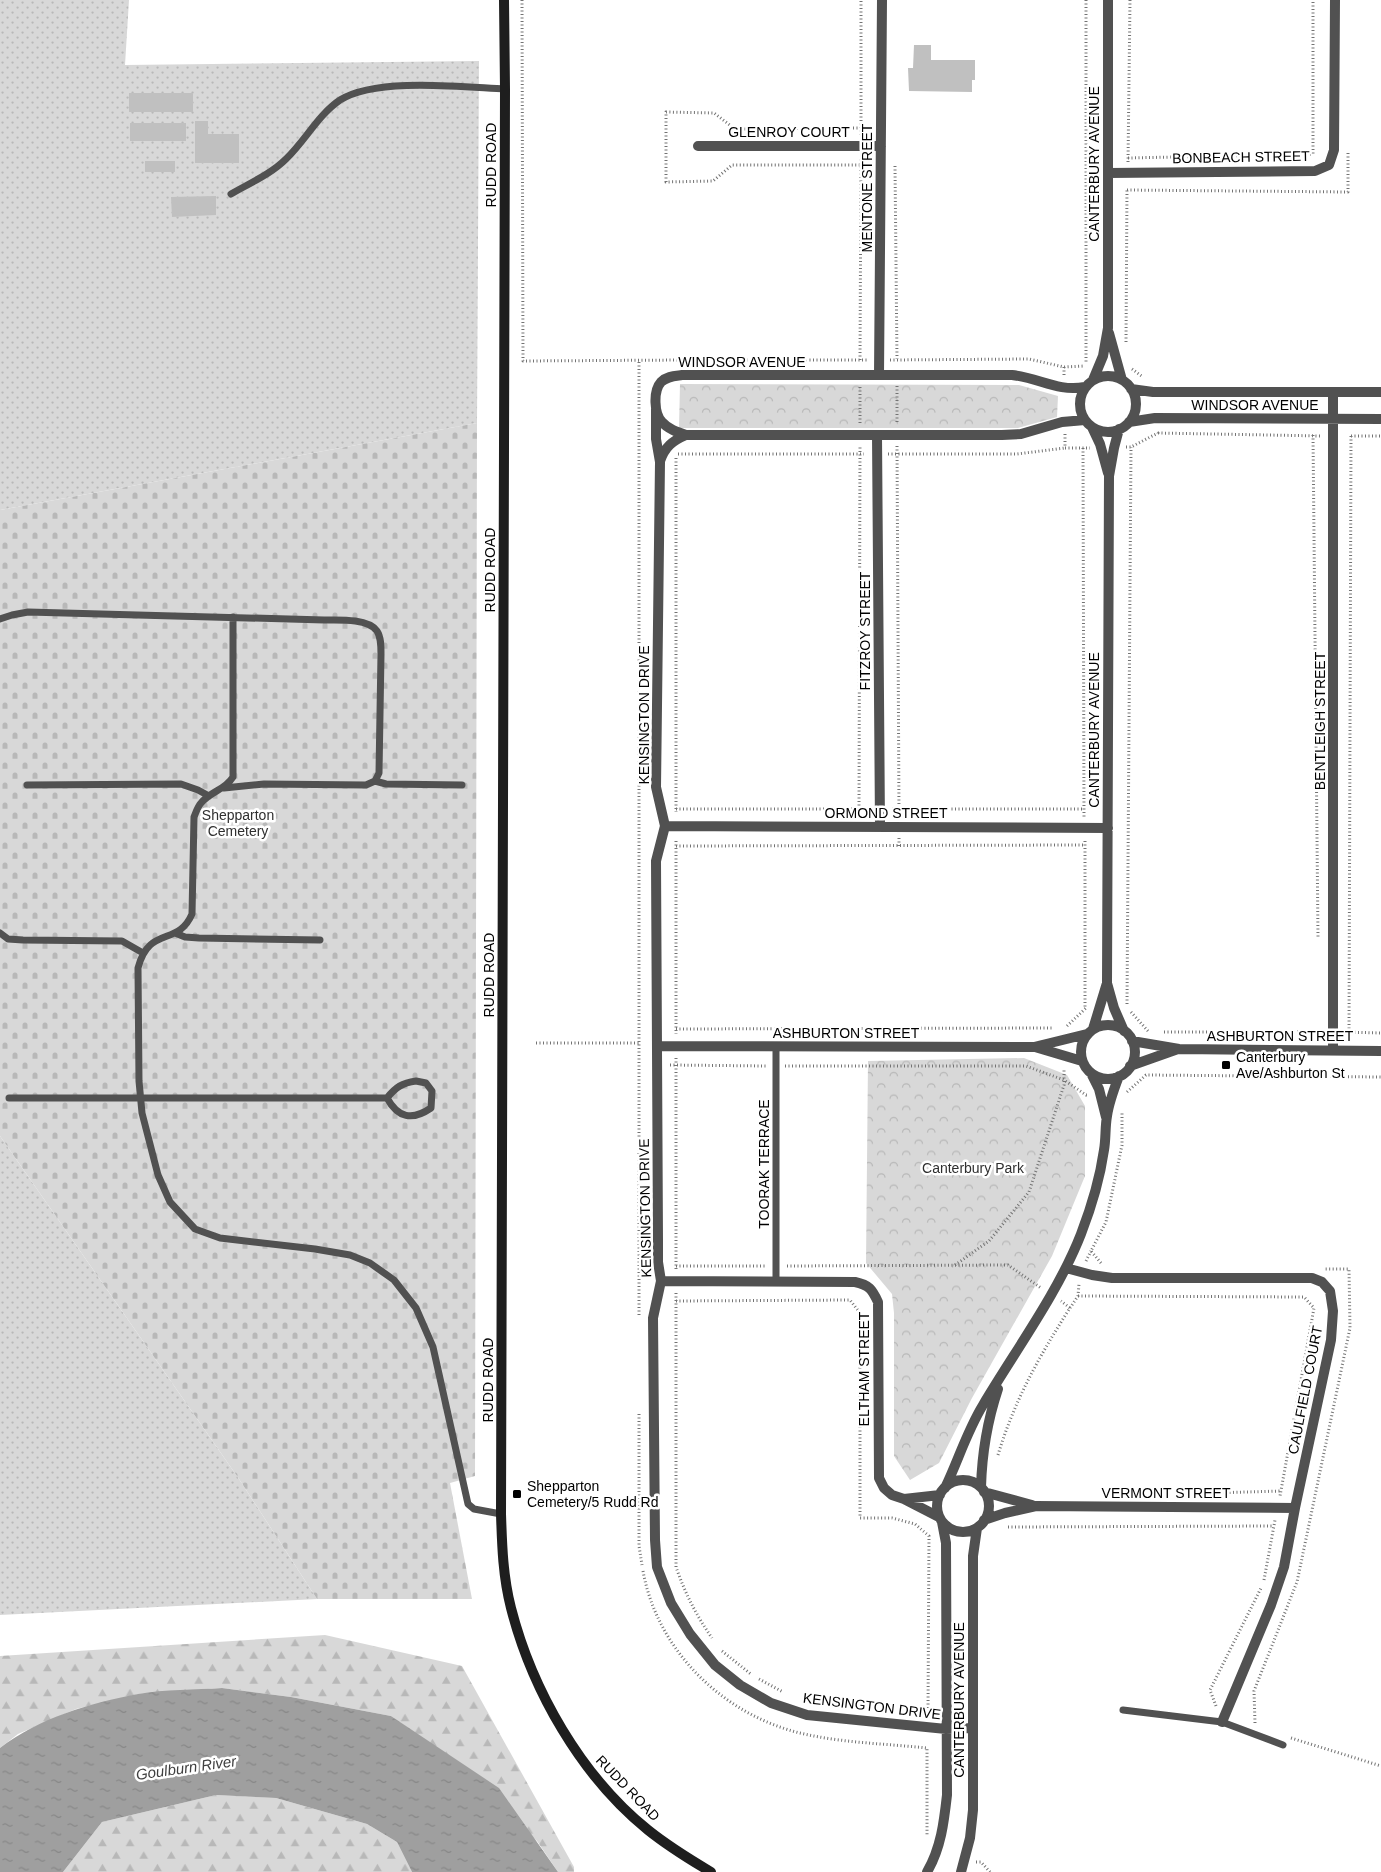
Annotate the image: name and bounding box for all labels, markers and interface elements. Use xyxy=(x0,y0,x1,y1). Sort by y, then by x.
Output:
street label: CANTERBURY AVENUE xyxy=(1086,86,1102,242)
street label: RUDD ROAD xyxy=(483,123,499,207)
street label: MENTONE STREET xyxy=(859,123,875,252)
street label: GLENROY COURT xyxy=(728,124,850,140)
street label: BONBEACH STREET xyxy=(1172,148,1310,166)
street label: WINDSOR AVENUE xyxy=(678,354,806,370)
street label: WINDSOR AVENUE xyxy=(1191,397,1319,413)
street label: RUDD ROAD xyxy=(482,528,498,612)
street label: FITZROY STREET xyxy=(857,571,873,690)
street label: KENSINGTON DRIVE xyxy=(636,646,652,785)
street label: BENTLEIGH STREET xyxy=(1312,651,1328,790)
street label: CANTERBURY AVENUE xyxy=(1086,652,1102,808)
street label: ORMOND STREET xyxy=(825,805,948,821)
park label: Shepparton Cemetery xyxy=(202,807,274,839)
street label: RUDD ROAD xyxy=(481,933,497,1017)
street label: ASHBURTON STREET xyxy=(773,1025,920,1041)
street label: ASHBURTON STREET xyxy=(1207,1028,1354,1044)
place label: Canterbury Ave/Ashburton St xyxy=(1236,1049,1345,1081)
marker: Canterbury Ave/Ashburton St xyxy=(1220,1059,1232,1071)
street label: TOORAK TERRACE xyxy=(756,1099,772,1229)
street label: KENSINGTON DRIVE xyxy=(636,1138,654,1278)
park label: Canterbury Park xyxy=(922,1160,1025,1176)
street label: ELTHAM STREET xyxy=(856,1311,872,1426)
street label: CAULFIELD COURT xyxy=(1285,1324,1325,1456)
street label: RUDD ROAD xyxy=(480,1338,496,1422)
place label: Shepparton Cemetery/5 Rudd Rd xyxy=(527,1478,659,1510)
street label: VERMONT STREET xyxy=(1102,1485,1231,1501)
marker: Shepparton Cemetery/5 Rudd Rd xyxy=(511,1488,523,1500)
street label: CANTERBURY AVENUE xyxy=(951,1622,967,1778)
street label: KENSINGTON DRIVE xyxy=(802,1690,942,1722)
water label: Goulburn River xyxy=(135,1752,238,1783)
street label: RUDD ROAD xyxy=(593,1752,663,1824)

